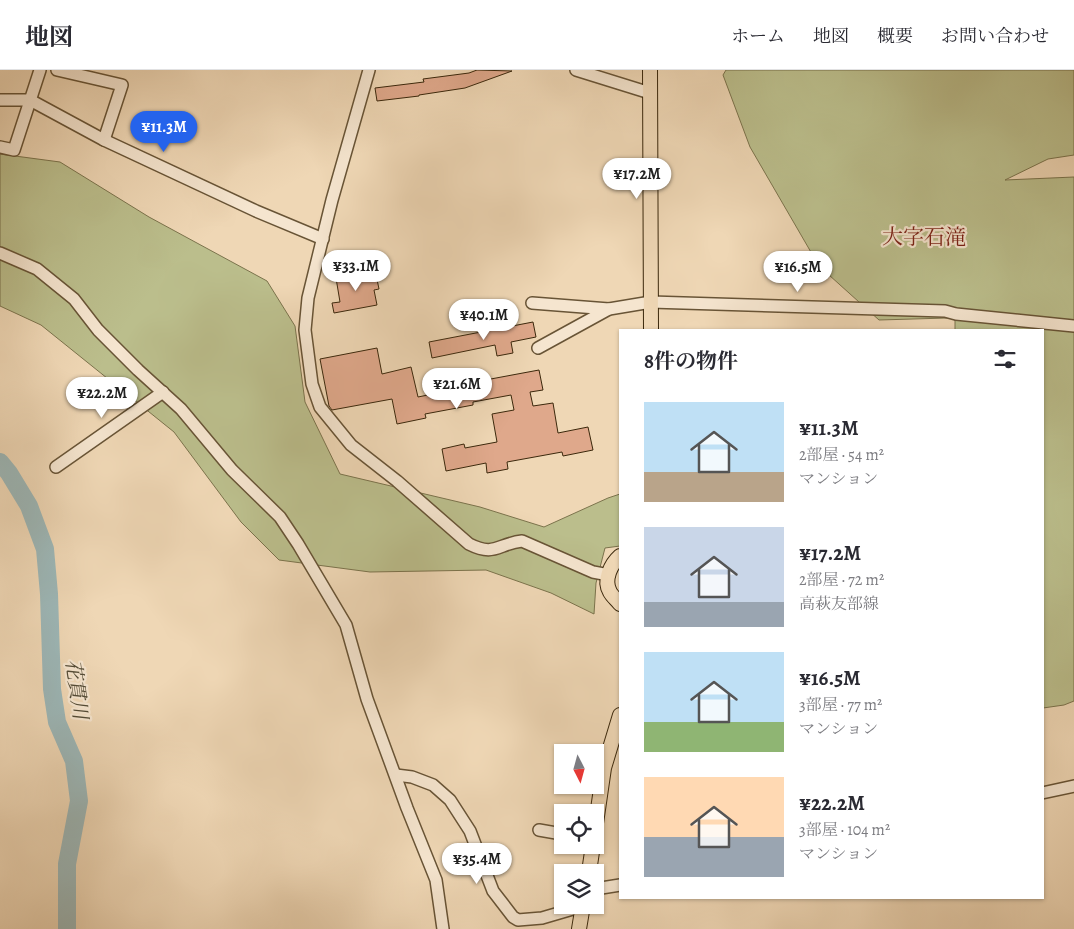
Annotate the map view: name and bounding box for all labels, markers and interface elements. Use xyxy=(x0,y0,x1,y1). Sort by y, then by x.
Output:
text: 地図 xyxy=(25,21,73,53)
text: ホーム xyxy=(731,24,785,48)
text: 地図 xyxy=(813,24,849,48)
text: 概要 xyxy=(877,24,913,48)
text: お問い合わせ xyxy=(941,24,1049,48)
pin: ¥11.3M xyxy=(123,111,205,153)
text: ¥11.3M xyxy=(141,116,187,138)
pin: ¥17.2M xyxy=(596,158,678,200)
text: ¥17.2M xyxy=(613,163,661,185)
district label: 大字石滝 xyxy=(882,223,966,251)
pin: ¥33.1M xyxy=(315,250,397,292)
pin: ¥16.5M xyxy=(757,250,839,293)
text: ¥33.1M xyxy=(333,255,379,277)
text: ¥16.5M xyxy=(774,256,822,278)
pin: ¥40.1M xyxy=(443,298,525,341)
text: ¥40.1M xyxy=(460,304,508,326)
icon: filters xyxy=(991,345,1019,373)
text: 8件の物件 xyxy=(644,347,738,375)
pin: ¥21.6M xyxy=(416,368,498,410)
text: ¥21.6M xyxy=(433,373,481,395)
pin: ¥22.2M xyxy=(61,376,143,419)
text: ¥22.2M xyxy=(77,382,127,404)
text: ¥11.3M xyxy=(799,414,859,442)
icon: home xyxy=(684,422,744,482)
text: 2部屋 · 54 m² xyxy=(799,444,884,466)
text: マンション xyxy=(799,468,878,490)
text: ¥17.2M xyxy=(799,539,861,567)
icon: home xyxy=(684,547,744,607)
text: 2部屋 · 72 m² xyxy=(799,569,884,591)
text: 高萩友部線 xyxy=(799,593,879,615)
water label: 花貫川 xyxy=(59,657,94,723)
text: ¥16.5M xyxy=(799,664,861,692)
icon: home xyxy=(684,672,744,732)
text: 3部屋 · 77 m² xyxy=(799,694,882,716)
text: マンション xyxy=(799,718,878,740)
north arrow xyxy=(554,744,604,794)
map controls xyxy=(554,744,604,914)
text: ¥22.2M xyxy=(799,789,865,817)
icon: home xyxy=(684,797,744,857)
button: locate xyxy=(554,804,604,854)
text: 3部屋 · 104 m² xyxy=(799,819,890,841)
pin: ¥35.4M xyxy=(436,842,518,885)
text: マンション xyxy=(799,843,878,865)
text: ¥35.4M xyxy=(453,848,501,870)
button: layers xyxy=(554,864,604,914)

